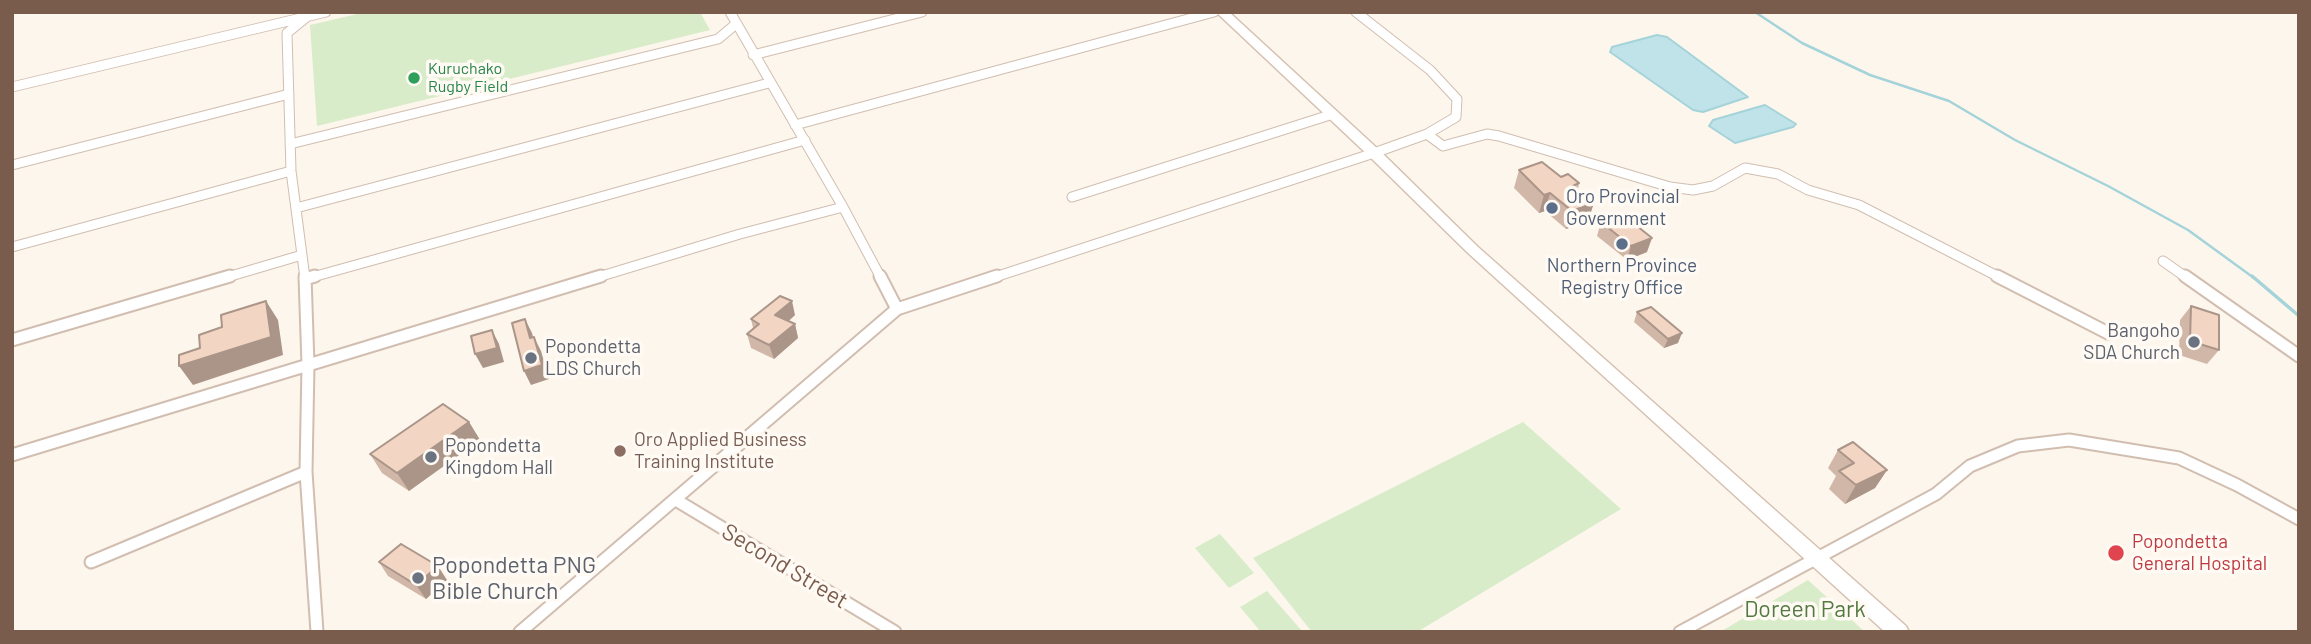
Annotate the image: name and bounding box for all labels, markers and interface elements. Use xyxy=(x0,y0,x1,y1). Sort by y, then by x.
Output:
place label: Kuruchako Rugby Field xyxy=(428,59,508,97)
marker: Kuruchako Rugby Field xyxy=(406,70,422,86)
place label: Oro Provincial Government xyxy=(1566,186,1680,230)
marker: Oro Provincial Government xyxy=(1544,200,1560,216)
marker: Northern Province Registry Office xyxy=(1614,236,1630,252)
place label: Northern Province Registry Office xyxy=(1547,255,1697,299)
place label: Bangoho SDA Church xyxy=(2083,320,2180,364)
marker: Bangoho SDA Church xyxy=(2186,334,2202,350)
place label: Popondetta LDS Church xyxy=(545,336,641,380)
marker: Popondetta LDS Church xyxy=(523,350,539,366)
place label: Oro Applied Business Training Institute xyxy=(634,429,807,473)
place label: Popondetta Kingdom Hall xyxy=(445,435,553,479)
marker: Oro Applied Business Training Institute xyxy=(612,443,628,459)
marker: Popondetta Kingdom Hall xyxy=(423,449,439,465)
street label: Second Street xyxy=(717,518,853,614)
place label: Popondetta General Hospital xyxy=(2132,531,2267,575)
marker: Popondetta General Hospital xyxy=(2106,543,2126,563)
place label: Popondetta PNG Bible Church xyxy=(432,551,596,605)
marker: Popondetta PNG Bible Church xyxy=(410,570,426,586)
park label: Doreen Park xyxy=(1744,595,1866,623)

